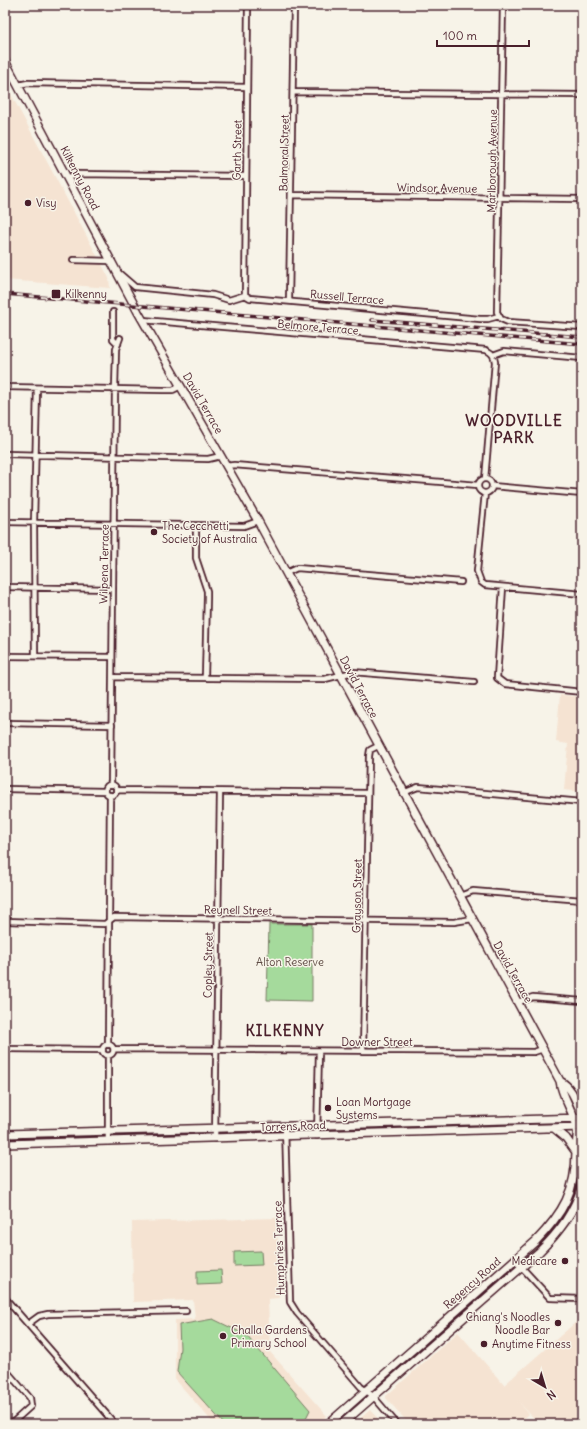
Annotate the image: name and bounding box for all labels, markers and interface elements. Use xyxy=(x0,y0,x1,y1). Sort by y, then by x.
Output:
scale bar xyxy=(437,22,529,48)
text: 100 m xyxy=(443,28,477,43)
street label: Marlborough Avenue xyxy=(484,109,500,213)
street label: Balmoral Street xyxy=(276,114,292,192)
street label: Garth Street xyxy=(229,119,245,180)
street label: Kilkenny Road xyxy=(57,144,103,213)
street label: Windsor Avenue xyxy=(397,180,477,196)
place label: Visy xyxy=(36,196,57,210)
marker: Visy xyxy=(23,198,33,208)
place label: Kilkenny xyxy=(65,287,107,301)
street label: Russell Terrace xyxy=(309,287,385,307)
marker: Kilkenny xyxy=(50,288,62,300)
street label: Belmore Terrace xyxy=(277,316,359,338)
street label: David Terrace xyxy=(180,370,226,436)
district label: WOODVILLE PARK xyxy=(465,411,563,447)
place label: The Cecchetti Society of Australia xyxy=(162,519,257,546)
street label: Wilpena Terrace xyxy=(96,524,112,604)
marker: The Cecchetti Society of Australia xyxy=(149,527,159,537)
street label: David Terrace xyxy=(337,654,381,720)
street label: Grayson Street xyxy=(349,858,365,933)
street label: Reynell Street xyxy=(204,902,272,918)
street label: Copley Street xyxy=(200,931,216,998)
street label: David Terrace xyxy=(490,939,536,1005)
park label: Alton Reserve xyxy=(256,955,324,969)
district label: KILKENNY xyxy=(245,1021,325,1040)
street label: Downer Street xyxy=(341,1035,413,1049)
place label: Loan Mortgage Systems xyxy=(336,1095,411,1122)
marker: Loan Mortgage Systems xyxy=(323,1103,333,1113)
street label: Torrens Road xyxy=(260,1118,327,1134)
street label: Humphries Terrace xyxy=(270,1201,288,1295)
street label: Regency Road xyxy=(440,1254,504,1312)
place label: Medicare xyxy=(511,1254,557,1268)
marker: Medicare xyxy=(560,1256,570,1266)
place label: Chiang's Noodles Noodle Bar xyxy=(466,1310,551,1337)
marker: Chiang's Noodles Noodle Bar xyxy=(553,1318,563,1328)
place label: Challa Gardens Primary School xyxy=(231,1323,307,1350)
marker: Challa Gardens Primary School xyxy=(218,1331,228,1341)
place label: Anytime Fitness xyxy=(492,1337,571,1351)
marker: Anytime Fitness xyxy=(479,1339,489,1349)
north arrow xyxy=(525,1367,565,1407)
text: N xyxy=(544,1387,558,1403)

